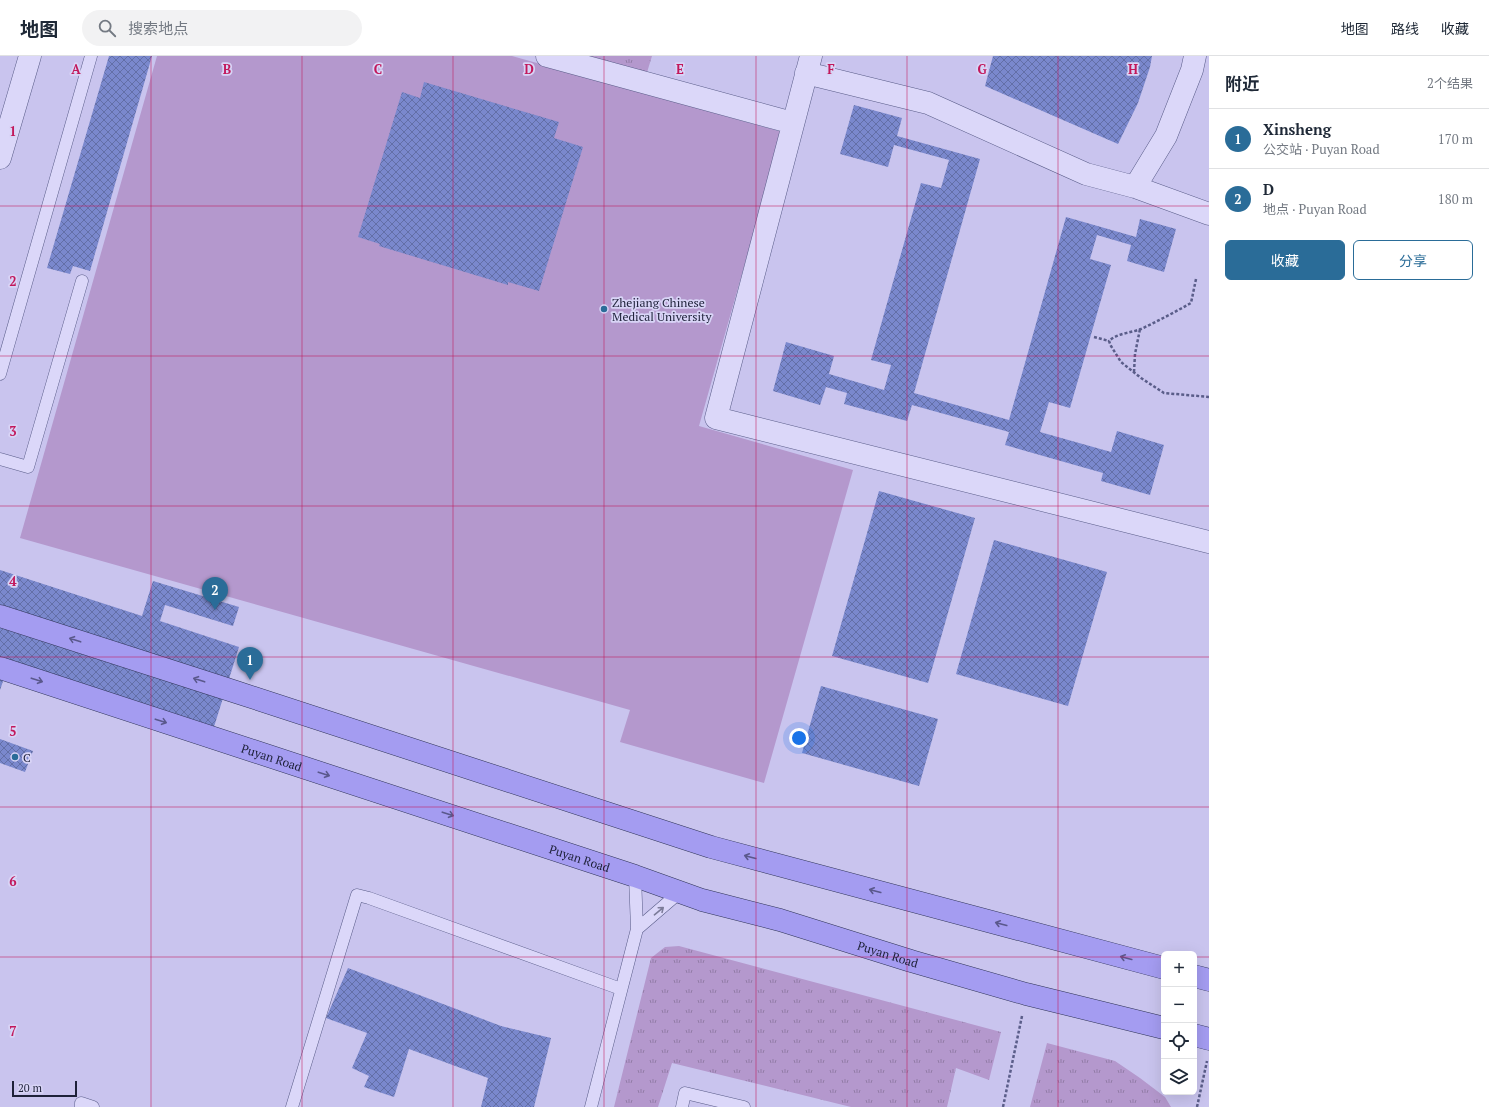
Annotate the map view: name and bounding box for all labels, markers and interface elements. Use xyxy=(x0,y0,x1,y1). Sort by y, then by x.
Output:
search box xyxy=(82,10,362,46)
text: 地图 xyxy=(20,16,58,41)
icon: search xyxy=(96,17,118,39)
text: 搜索地点 xyxy=(128,18,188,38)
text: 地图 xyxy=(1341,19,1369,38)
text: 路线 xyxy=(1391,19,1419,38)
text: 收藏 xyxy=(1441,19,1469,38)
text: A xyxy=(71,60,81,78)
text: B xyxy=(223,60,231,78)
text: C xyxy=(374,60,382,78)
text: D xyxy=(524,60,534,78)
text: E xyxy=(676,60,684,78)
text: F xyxy=(827,60,835,78)
text: G xyxy=(977,60,987,78)
text: H xyxy=(1128,60,1138,78)
text: 附近 xyxy=(1225,72,1259,95)
text: 2个结果 xyxy=(1427,74,1473,92)
text: Xinsheng xyxy=(1263,119,1331,139)
text: 1 xyxy=(9,122,17,140)
text: 1 xyxy=(1234,130,1242,148)
text: 170 m xyxy=(1438,130,1473,148)
text: 公交站 · Puyan Road xyxy=(1263,140,1380,158)
text: D xyxy=(1263,179,1274,199)
text: 2 xyxy=(1234,190,1242,208)
text: 180 m xyxy=(1438,190,1473,208)
text: 地点 · Puyan Road xyxy=(1263,200,1367,218)
button: 收藏 xyxy=(1225,240,1345,280)
button: 分享 xyxy=(1353,240,1473,280)
text: 2 xyxy=(9,272,17,290)
place label: Zhejiang Chinese Medical University xyxy=(612,295,712,324)
marker: Zhejiang Chinese Medical University xyxy=(599,304,609,314)
text: 3 xyxy=(9,422,17,440)
text: 4 xyxy=(9,572,17,590)
pin: 2 xyxy=(202,577,228,610)
one-way arrow xyxy=(70,636,82,644)
pin: 1 xyxy=(237,647,263,680)
one-way arrow xyxy=(193,676,206,683)
one-way arrow xyxy=(31,677,43,685)
one-way arrow xyxy=(154,718,167,725)
text: 5 xyxy=(9,722,17,740)
your location xyxy=(789,728,809,748)
street label: Puyan Road xyxy=(240,740,304,774)
place label: C xyxy=(23,750,31,765)
marker: C xyxy=(10,752,20,762)
one-way arrow xyxy=(317,771,330,778)
one-way arrow xyxy=(441,811,453,819)
street label: Puyan Road xyxy=(547,841,612,875)
one-way arrow xyxy=(743,853,756,860)
text: 6 xyxy=(9,872,17,890)
one-way arrow xyxy=(869,886,882,894)
one-way arrow xyxy=(653,906,664,915)
one-way arrow xyxy=(995,920,1008,927)
street label: Puyan Road xyxy=(856,937,920,970)
map controls xyxy=(1161,951,1197,1095)
button: + xyxy=(1161,951,1197,987)
one-way arrow xyxy=(1120,954,1133,961)
button: − xyxy=(1161,987,1197,1023)
text: 7 xyxy=(9,1022,17,1040)
button: locate xyxy=(1161,1023,1197,1059)
button: layers xyxy=(1161,1059,1197,1095)
scale bar xyxy=(12,1079,77,1098)
text: 20 m xyxy=(18,1081,42,1095)

